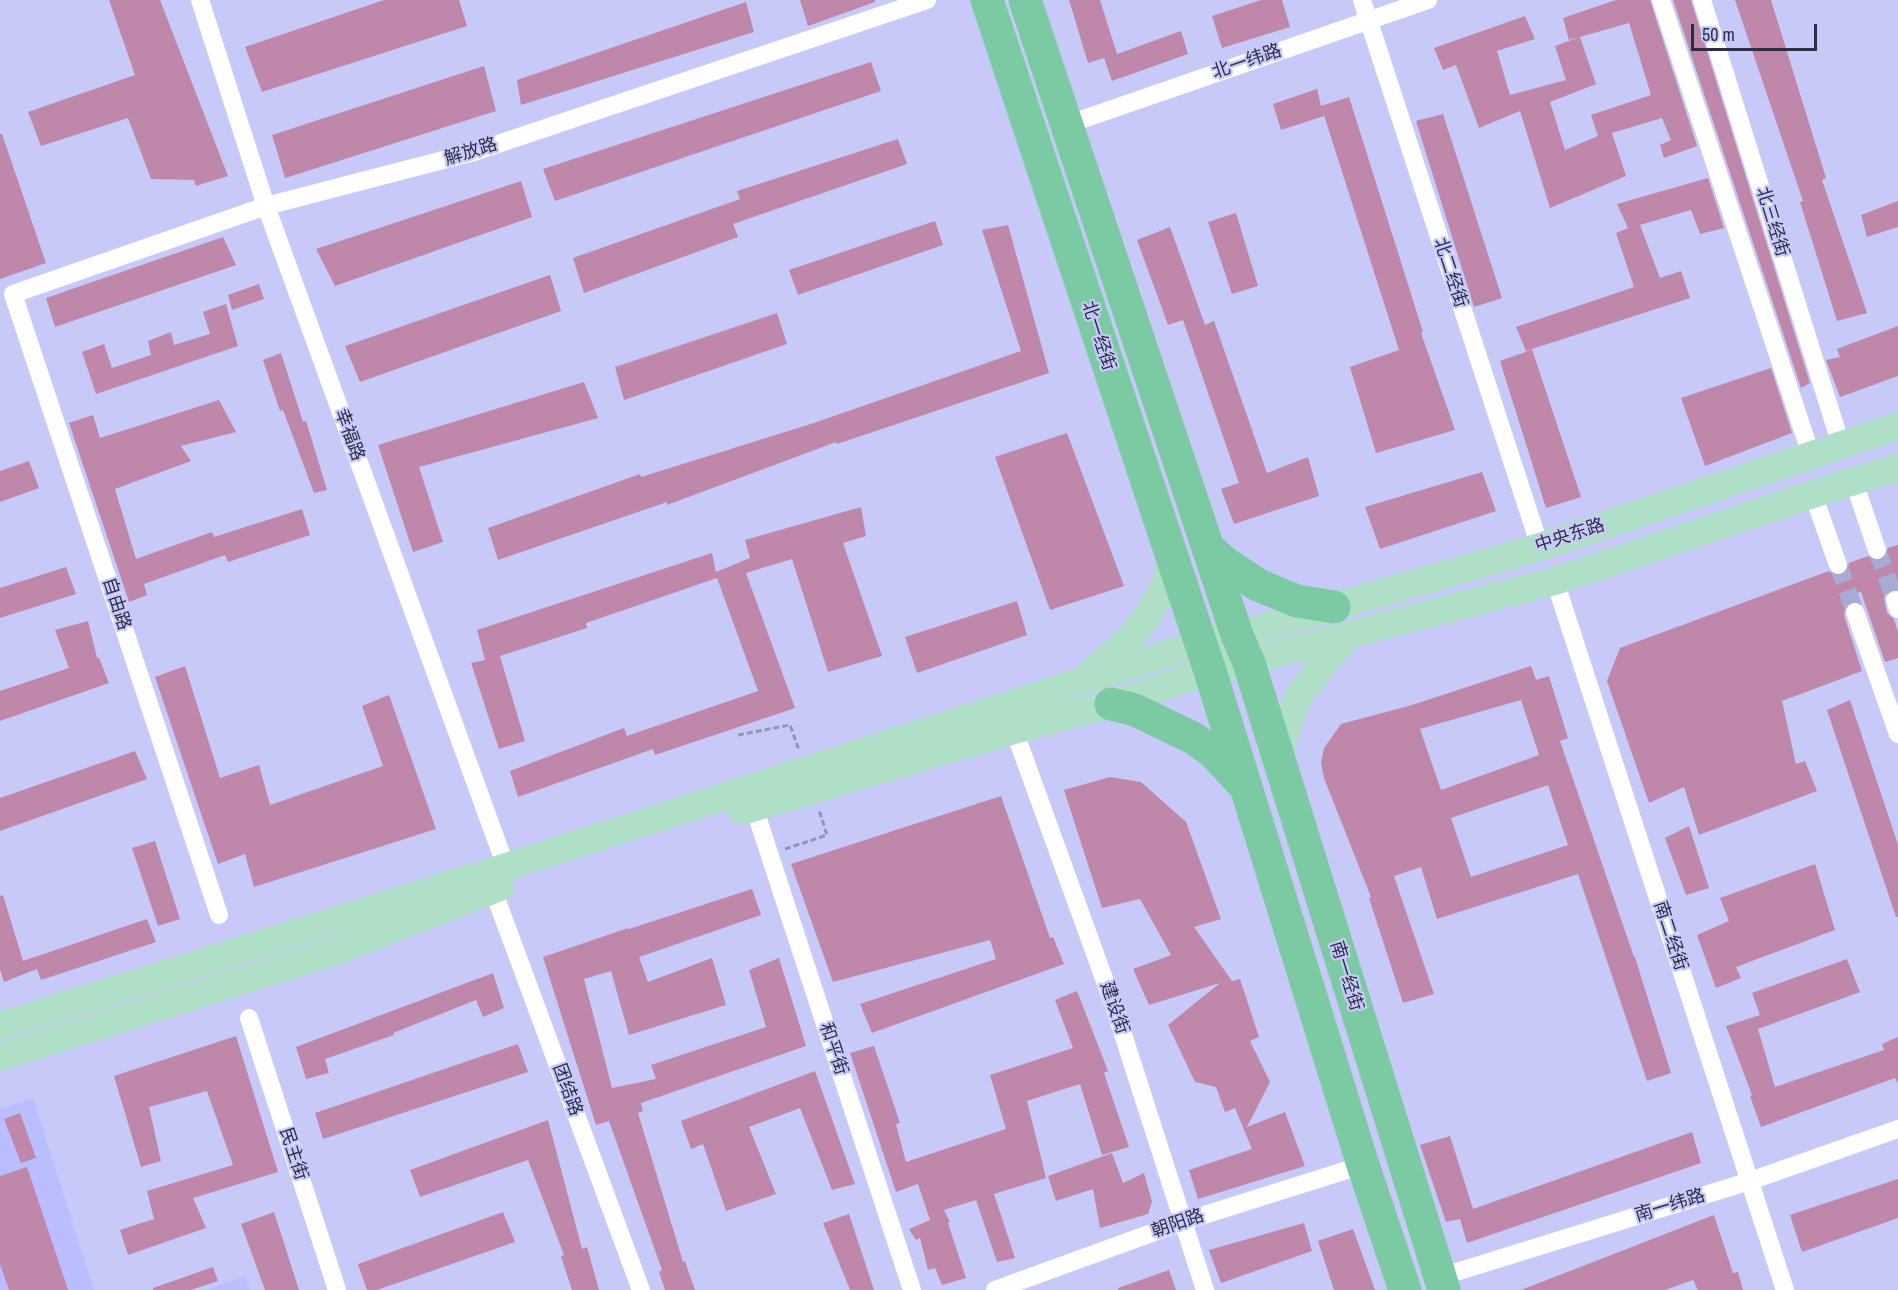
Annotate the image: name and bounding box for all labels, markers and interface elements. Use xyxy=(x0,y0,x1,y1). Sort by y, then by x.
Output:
scale bar xyxy=(1694,12,1820,50)
text: 50 m xyxy=(1702,22,1735,47)
street label: 北一纬路 xyxy=(1209,40,1285,84)
street label: 解放路 xyxy=(442,134,500,170)
street label: 北三经街 xyxy=(1751,184,1793,260)
street label: 北二经街 xyxy=(1429,235,1471,311)
street label: 北一经街 xyxy=(1077,298,1119,374)
street label: 幸福路 xyxy=(330,406,368,464)
street label: 中央东路 xyxy=(1532,515,1608,557)
street label: 自由路 xyxy=(97,575,135,633)
street label: 南二经街 xyxy=(1649,898,1691,974)
street label: 南一经街 xyxy=(1325,938,1367,1014)
street label: 建设街 xyxy=(1095,979,1133,1037)
street label: 和平街 xyxy=(814,1020,852,1078)
street label: 团结路 xyxy=(548,1061,586,1119)
street label: 民主街 xyxy=(274,1125,312,1183)
street label: 南一纬路 xyxy=(1632,1185,1708,1227)
street label: 朝阳路 xyxy=(1149,1205,1207,1243)

